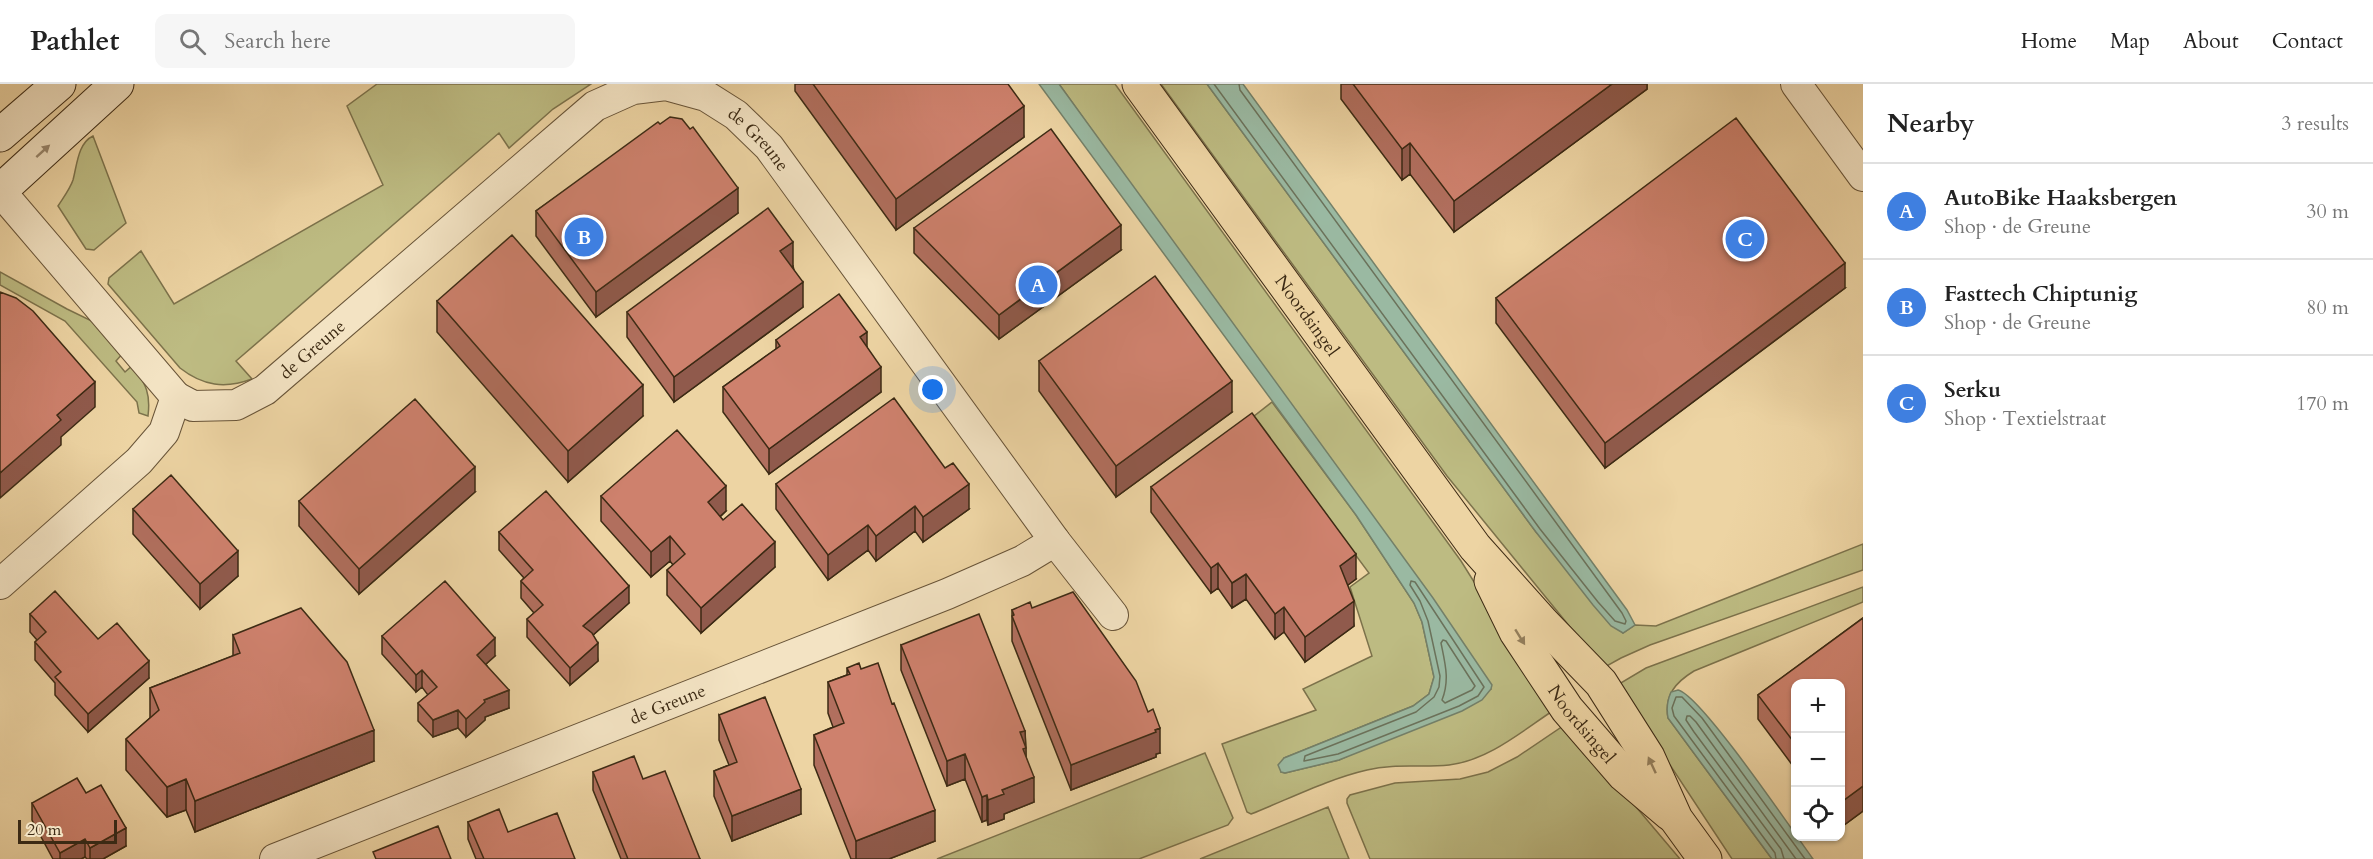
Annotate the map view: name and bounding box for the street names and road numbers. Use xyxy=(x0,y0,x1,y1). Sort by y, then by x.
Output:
street label: de Greune xyxy=(723,101,795,176)
street label: Noordsingel xyxy=(1268,270,1345,362)
street label: de Greune xyxy=(274,314,351,385)
street label: de Greune xyxy=(626,678,710,731)
street label: Noordsingel xyxy=(1541,680,1621,770)

